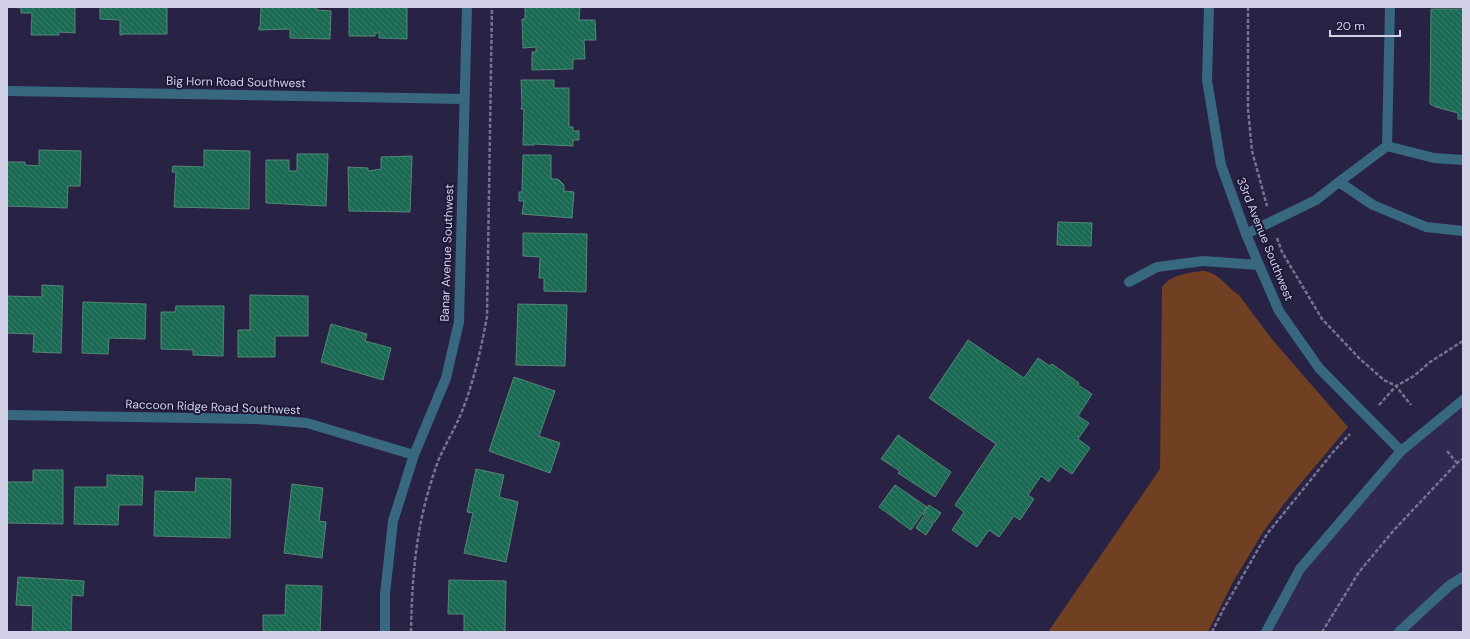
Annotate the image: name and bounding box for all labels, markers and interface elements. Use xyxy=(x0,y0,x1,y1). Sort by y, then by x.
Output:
scale bar xyxy=(1330,12,1400,38)
text: 20 m xyxy=(1336,18,1365,34)
street label: Big Horn Road Southwest xyxy=(166,73,306,91)
street label: 33rd Avenue Southwest xyxy=(1233,175,1297,303)
street label: Banar Avenue Southwest xyxy=(437,184,457,322)
street label: Raccoon Ridge Road Southwest xyxy=(125,396,301,418)

